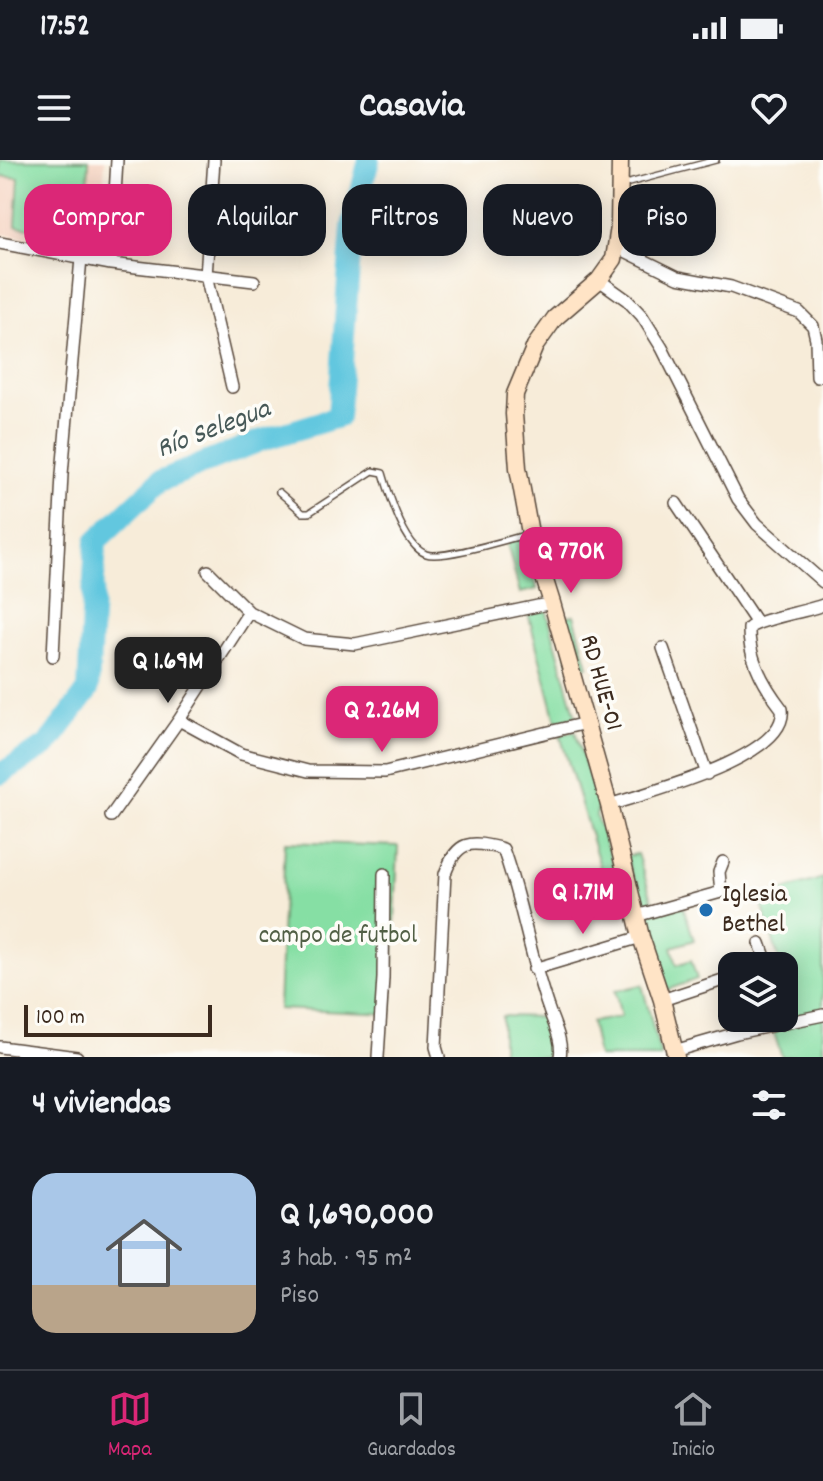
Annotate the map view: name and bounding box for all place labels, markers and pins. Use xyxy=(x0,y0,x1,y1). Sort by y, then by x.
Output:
pin: Q 770K xyxy=(506,527,636,595)
pin: Q 1.69M xyxy=(94,637,242,705)
pin: Q 2.26M xyxy=(308,686,456,754)
pin: Q 1.71M xyxy=(509,868,657,936)
place label: Iglesia Bethel xyxy=(722,877,788,944)
marker: Iglesia Bethel xyxy=(697,901,715,919)

